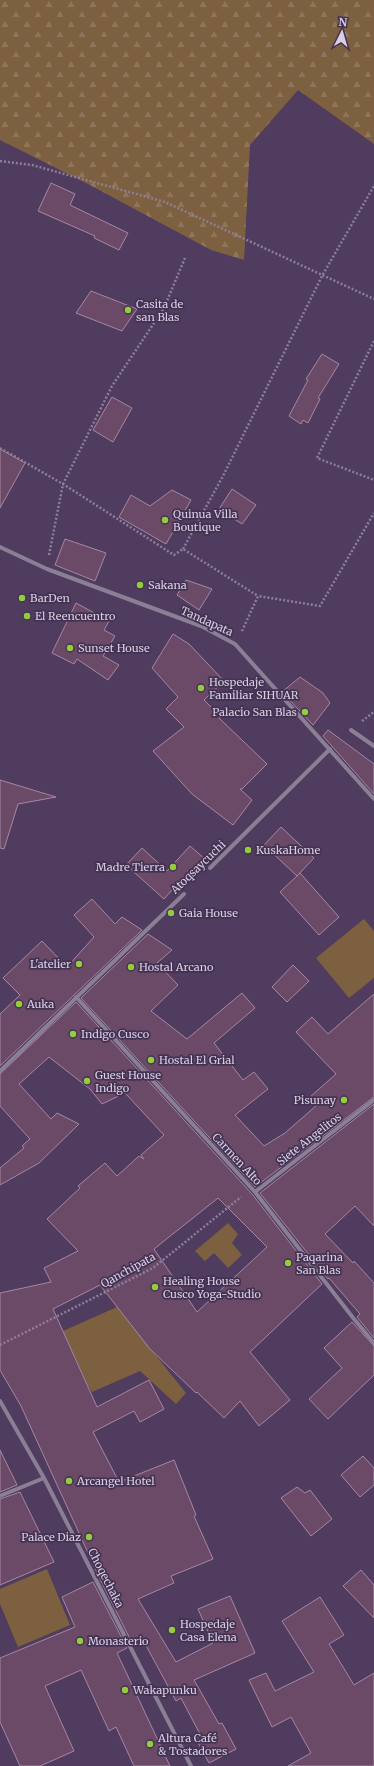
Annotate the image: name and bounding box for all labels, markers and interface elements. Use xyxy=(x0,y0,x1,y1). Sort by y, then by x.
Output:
north arrow xyxy=(322,12,362,52)
text: N xyxy=(338,15,348,29)
place label: Casita de san Blas xyxy=(136,297,183,324)
marker: Casita de san Blas xyxy=(123,305,133,315)
place label: Quinua Villa Boutique xyxy=(173,507,238,534)
marker: Quinua Villa Boutique xyxy=(160,515,170,525)
place label: Sakana xyxy=(148,578,187,592)
marker: Sakana xyxy=(135,580,145,590)
place label: BarDen xyxy=(30,591,70,605)
marker: BarDen xyxy=(17,593,27,603)
street label: Tandapata xyxy=(179,603,236,639)
place label: El Reencuentro xyxy=(35,609,116,623)
marker: El Reencuentro xyxy=(22,611,32,621)
place label: Sunset House xyxy=(78,641,150,655)
marker: Sunset House xyxy=(65,643,75,653)
place label: Hospedaje Familiar SIHUAR xyxy=(209,675,299,702)
marker: Hospedaje Familiar SIHUAR xyxy=(196,683,206,693)
place label: Palacio San Blas xyxy=(212,705,297,719)
marker: Palacio San Blas xyxy=(300,707,310,717)
street label: Atoqsaycuchi xyxy=(167,837,229,897)
place label: KuskaHome xyxy=(256,843,320,857)
marker: KuskaHome xyxy=(243,845,253,855)
place label: Madre Tierra xyxy=(96,860,165,874)
marker: Madre Tierra xyxy=(168,862,178,872)
place label: Gaia House xyxy=(179,906,238,920)
marker: Gaia House xyxy=(166,908,176,918)
place label: L'atelier xyxy=(30,957,71,971)
marker: L'atelier xyxy=(74,959,84,969)
place label: Hostal Arcano xyxy=(139,960,214,974)
marker: Hostal Arcano xyxy=(126,962,136,972)
place label: Auka xyxy=(26,997,54,1011)
marker: Auka xyxy=(14,999,24,1009)
place label: Indigo Cusco xyxy=(81,1027,150,1041)
marker: Indigo Cusco xyxy=(68,1029,78,1039)
place label: Hostal El Grial xyxy=(159,1053,235,1067)
marker: Hostal El Grial xyxy=(146,1055,156,1065)
place label: Guest House Indigo xyxy=(95,1068,161,1095)
marker: Guest House Indigo xyxy=(82,1076,92,1086)
place label: Pisunay xyxy=(294,1093,337,1107)
marker: Pisunay xyxy=(339,1095,349,1105)
street label: Siete Angelitos xyxy=(274,1109,344,1169)
street label: Carmen Alto xyxy=(209,1130,265,1188)
street label: Qanchipata xyxy=(98,1249,158,1291)
place label: Paqarina San Blas xyxy=(296,1250,343,1277)
marker: Paqarina San Blas xyxy=(283,1258,293,1268)
place label: Healing House Cusco Yoga-Studio xyxy=(163,1274,261,1301)
marker: Healing House Cusco Yoga-Studio xyxy=(150,1282,160,1292)
place label: Arcangel Hotel xyxy=(76,1474,155,1488)
marker: Arcangel Hotel xyxy=(64,1476,74,1486)
place label: Palace Diaz xyxy=(21,1530,81,1544)
marker: Palace Diaz xyxy=(84,1532,94,1542)
street label: Choqechaka xyxy=(85,1546,127,1610)
place label: Hospedaje Casa Elena xyxy=(180,1617,237,1644)
marker: Hospedaje Casa Elena xyxy=(167,1625,177,1635)
place label: Monasterio xyxy=(88,1634,149,1648)
marker: Monasterio xyxy=(75,1636,85,1646)
place label: Wakapunku xyxy=(132,1683,197,1697)
marker: Wakapunku xyxy=(120,1685,130,1695)
place label: Altura Café & Tostadores xyxy=(157,1731,227,1758)
marker: Altura Café & Tostadores xyxy=(145,1739,155,1749)

